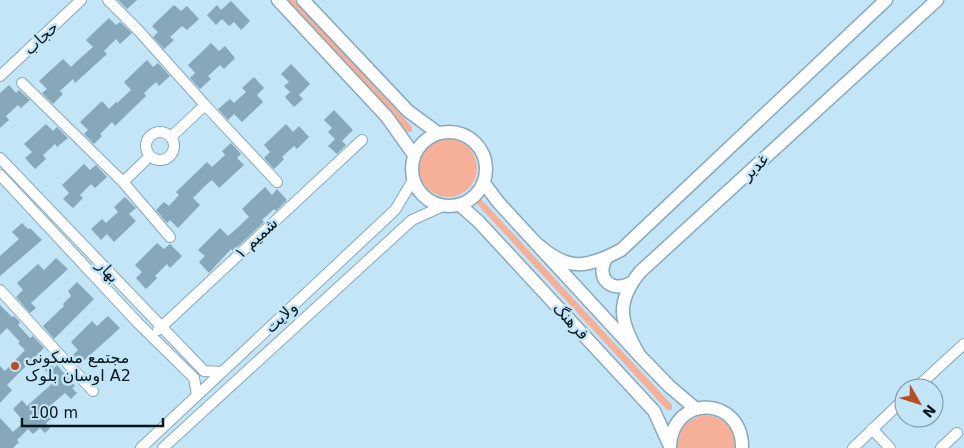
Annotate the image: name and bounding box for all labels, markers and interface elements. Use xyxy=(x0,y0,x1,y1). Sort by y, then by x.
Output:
street label: حجاب xyxy=(20,17,62,59)
street label: غدیر xyxy=(737,150,773,186)
street label: شمیم ۱ xyxy=(231,213,281,263)
street label: بهار xyxy=(91,255,123,287)
street label: ولایت xyxy=(261,297,302,337)
street label: فرهنگ xyxy=(548,298,593,344)
place label: مجتمع مسکونی اوسان بلوک A2 xyxy=(25,348,131,386)
marker: مجتمع مسکونی اوسان بلوک A2 xyxy=(9,360,21,372)
north arrow xyxy=(894,378,944,428)
scale bar xyxy=(22,396,164,428)
text: N xyxy=(919,402,939,421)
text: 100 m xyxy=(30,404,78,422)

